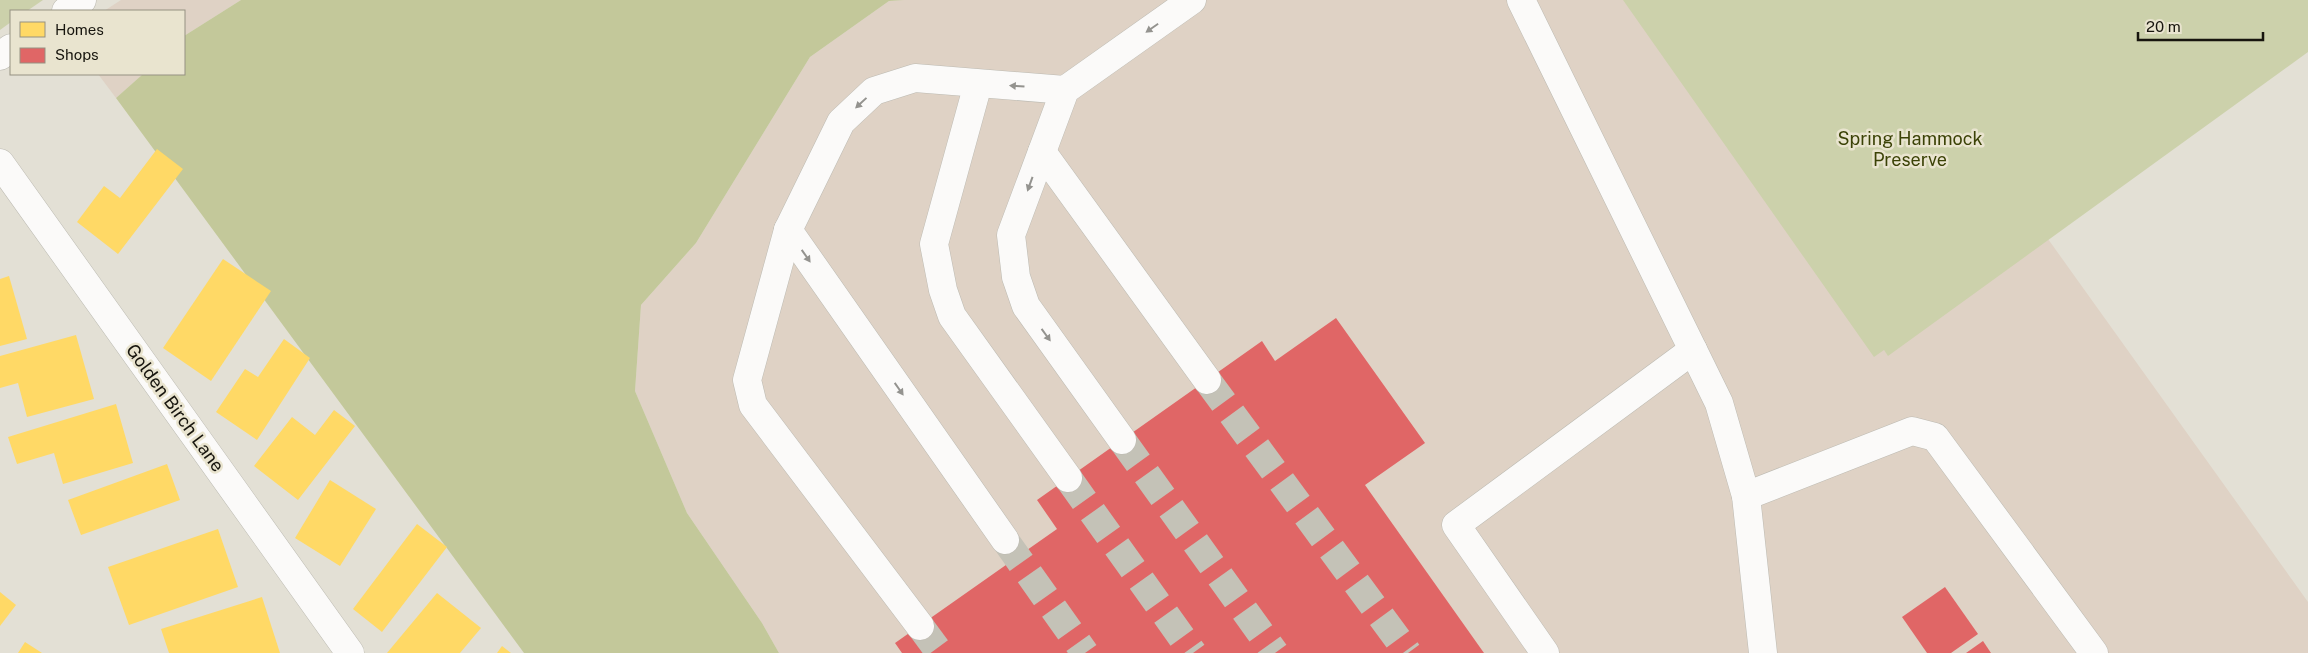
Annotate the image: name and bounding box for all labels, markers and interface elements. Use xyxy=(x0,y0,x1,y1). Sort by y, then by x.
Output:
legend xyxy=(10,10,185,75)
scale bar xyxy=(2138,10,2263,42)
text: 20 m xyxy=(2146,18,2181,35)
text: Homes xyxy=(55,21,104,38)
one-way arrow xyxy=(1145,23,1159,33)
text: Shops xyxy=(55,46,99,63)
one-way arrow xyxy=(1008,82,1024,90)
one-way arrow xyxy=(856,97,868,109)
park label: Spring Hammock Preserve xyxy=(1837,128,1983,170)
one-way arrow xyxy=(1026,177,1033,192)
one-way arrow xyxy=(801,249,811,263)
one-way arrow xyxy=(1041,328,1052,341)
street label: Golden Birch Lane xyxy=(122,340,229,476)
one-way arrow xyxy=(894,382,904,396)

